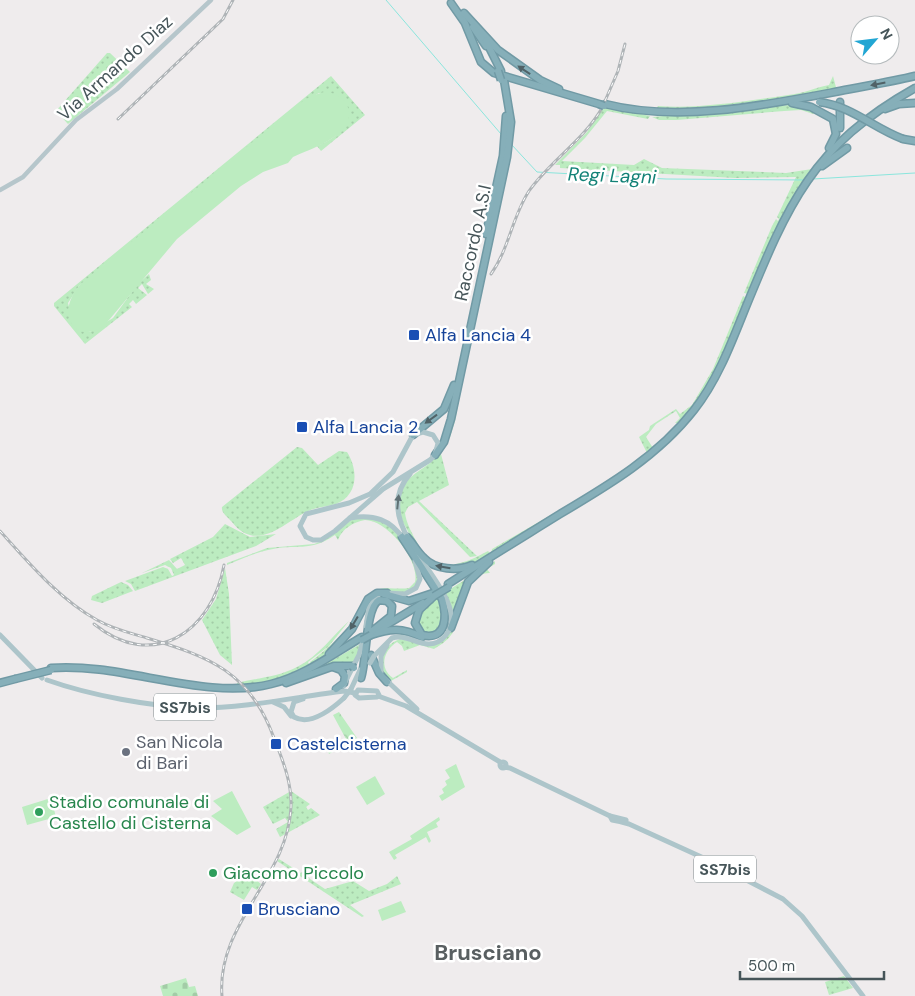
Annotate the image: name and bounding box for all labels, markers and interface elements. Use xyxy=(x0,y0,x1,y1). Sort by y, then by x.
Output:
street label: Via Armando Diaz xyxy=(52,10,178,126)
north arrow xyxy=(850,15,900,65)
text: N xyxy=(876,25,897,43)
one-way arrow xyxy=(517,65,531,75)
one-way arrow xyxy=(870,80,886,88)
water label: Regi Lagni xyxy=(567,161,657,190)
street label: Raccordo A.S.I xyxy=(449,183,497,303)
place label: Alfa Lancia 4 xyxy=(425,323,531,347)
marker: Alfa Lancia 4 xyxy=(407,328,421,342)
one-way arrow xyxy=(425,414,438,424)
place label: Alfa Lancia 2 xyxy=(313,415,418,439)
marker: Alfa Lancia 2 xyxy=(295,420,309,434)
one-way arrow xyxy=(394,493,402,509)
one-way arrow xyxy=(434,562,450,570)
one-way arrow xyxy=(350,617,359,630)
road number: SS7bis xyxy=(154,694,216,720)
place label: San Nicola di Bari xyxy=(136,730,223,775)
place label: Castelcisterna xyxy=(287,732,406,756)
marker: Castelcisterna xyxy=(269,737,283,751)
marker: San Nicola di Bari xyxy=(120,746,132,758)
place label: Stadio comunale di Castello di Cisterna xyxy=(49,790,211,835)
marker: Stadio comunale di Castello di Cisterna xyxy=(33,806,45,818)
road number: SS7bis xyxy=(694,856,756,882)
place label: Giacomo Piccolo xyxy=(223,861,364,885)
marker: Giacomo Piccolo xyxy=(207,867,219,879)
place label: Brusciano xyxy=(258,897,340,921)
marker: Brusciano xyxy=(240,902,254,916)
district label: Brusciano xyxy=(434,938,542,967)
scale bar xyxy=(740,948,884,980)
text: 500 m xyxy=(748,956,795,976)

